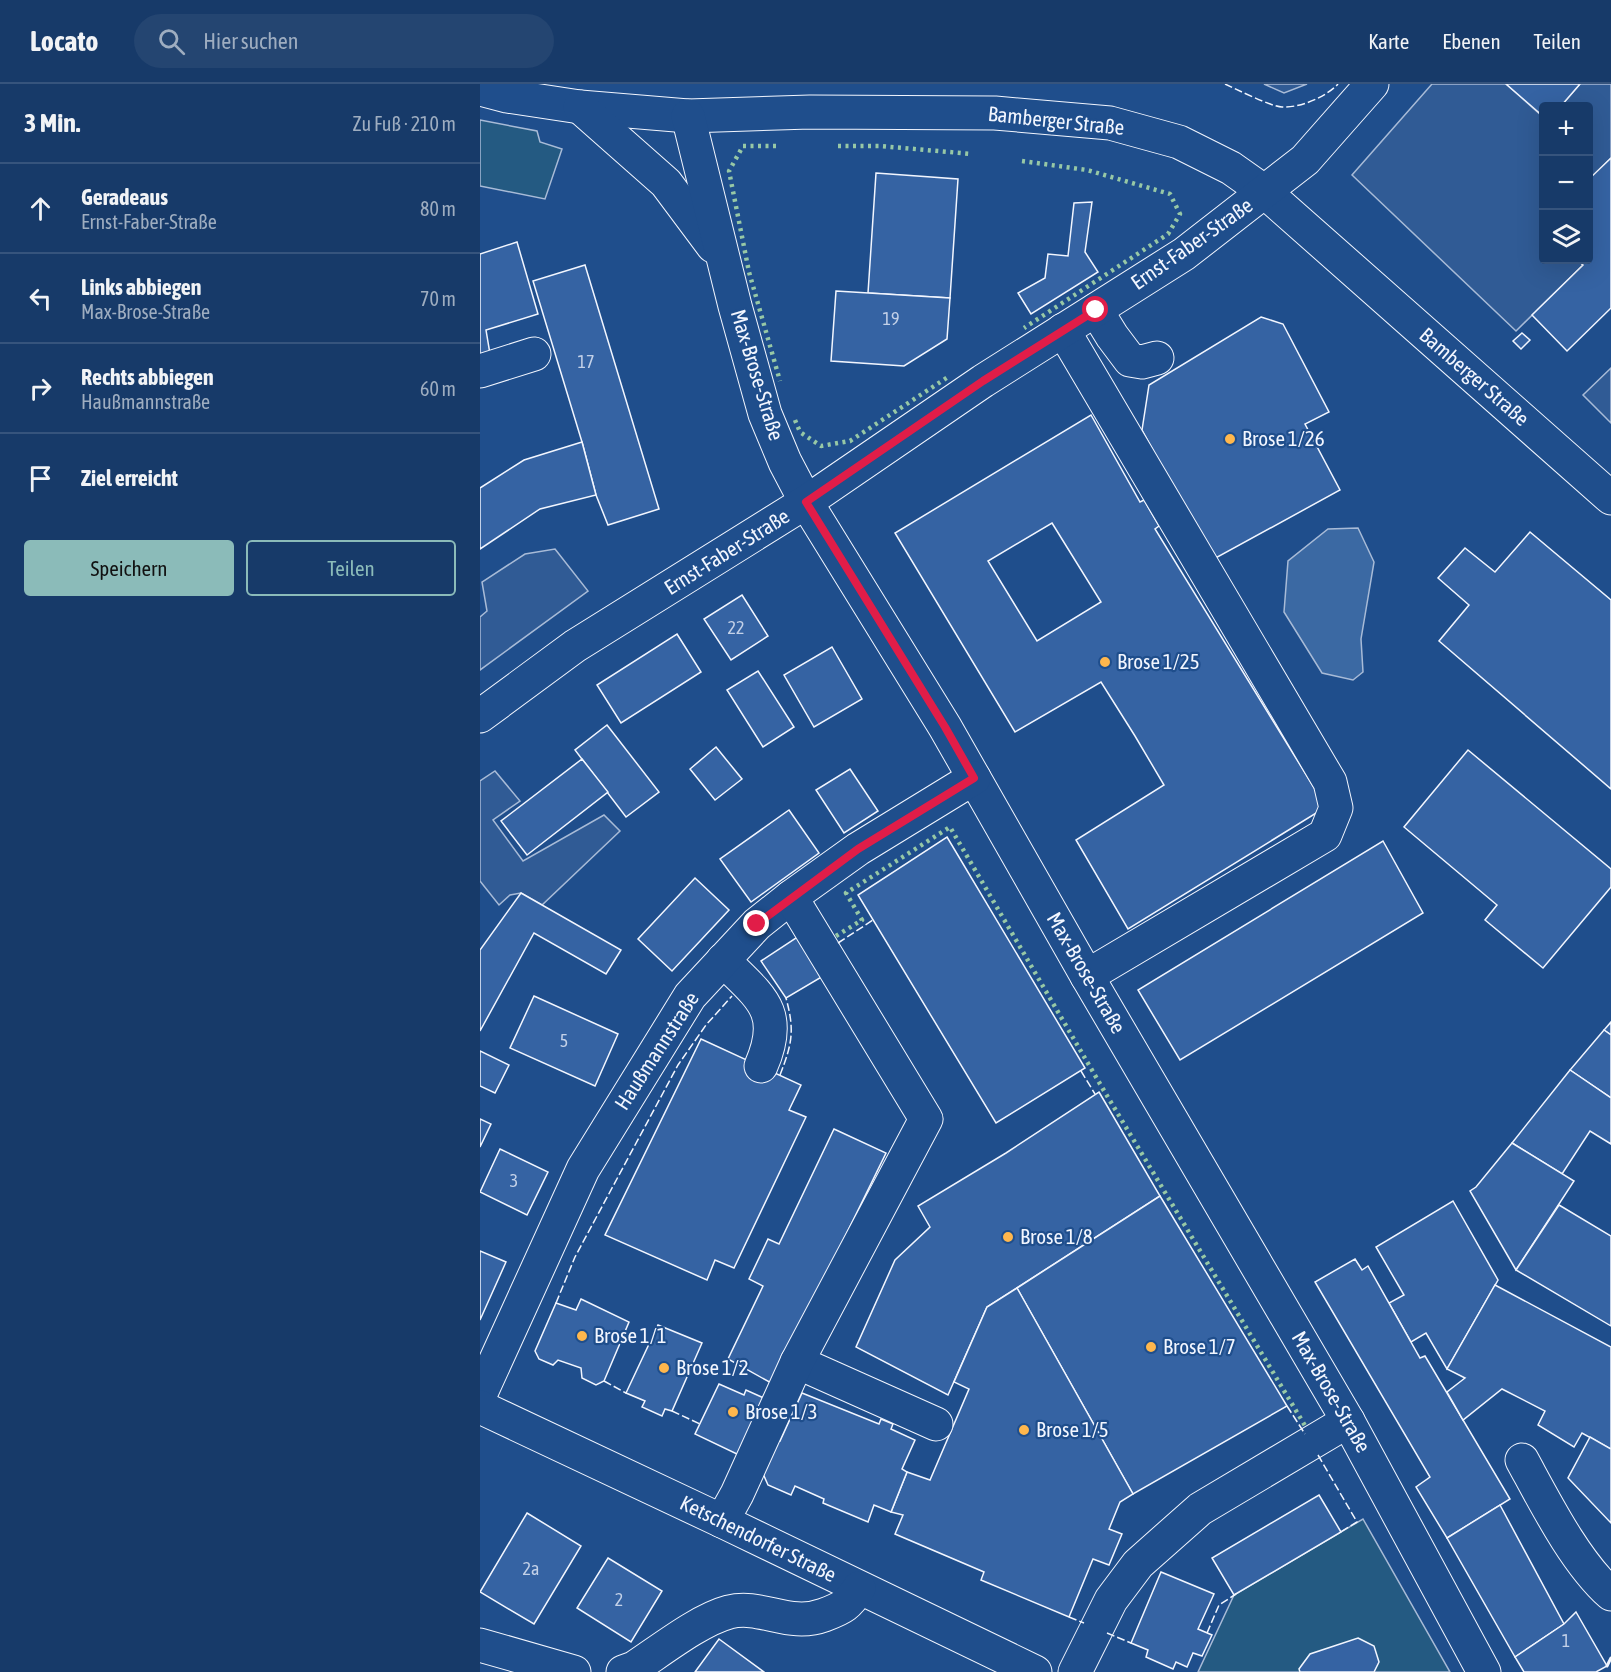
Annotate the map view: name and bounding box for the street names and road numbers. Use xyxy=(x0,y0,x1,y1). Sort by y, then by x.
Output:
street label: Bamberger Straße xyxy=(987,101,1125,139)
street label: Ernst-Faber-Straße xyxy=(1126,192,1257,294)
street label: Max-Brose-Straße xyxy=(727,306,789,443)
street label: Bamberger Straße xyxy=(1415,322,1534,430)
street label: Ernst-Faber-Straße xyxy=(660,503,793,599)
street label: Max-Brose-Straße xyxy=(1043,908,1131,1037)
street label: Haußmannstraße xyxy=(609,987,703,1114)
street label: Max-Brose-Straße xyxy=(1288,1327,1376,1456)
street label: Ketschendorfer Straße xyxy=(677,1490,840,1586)

